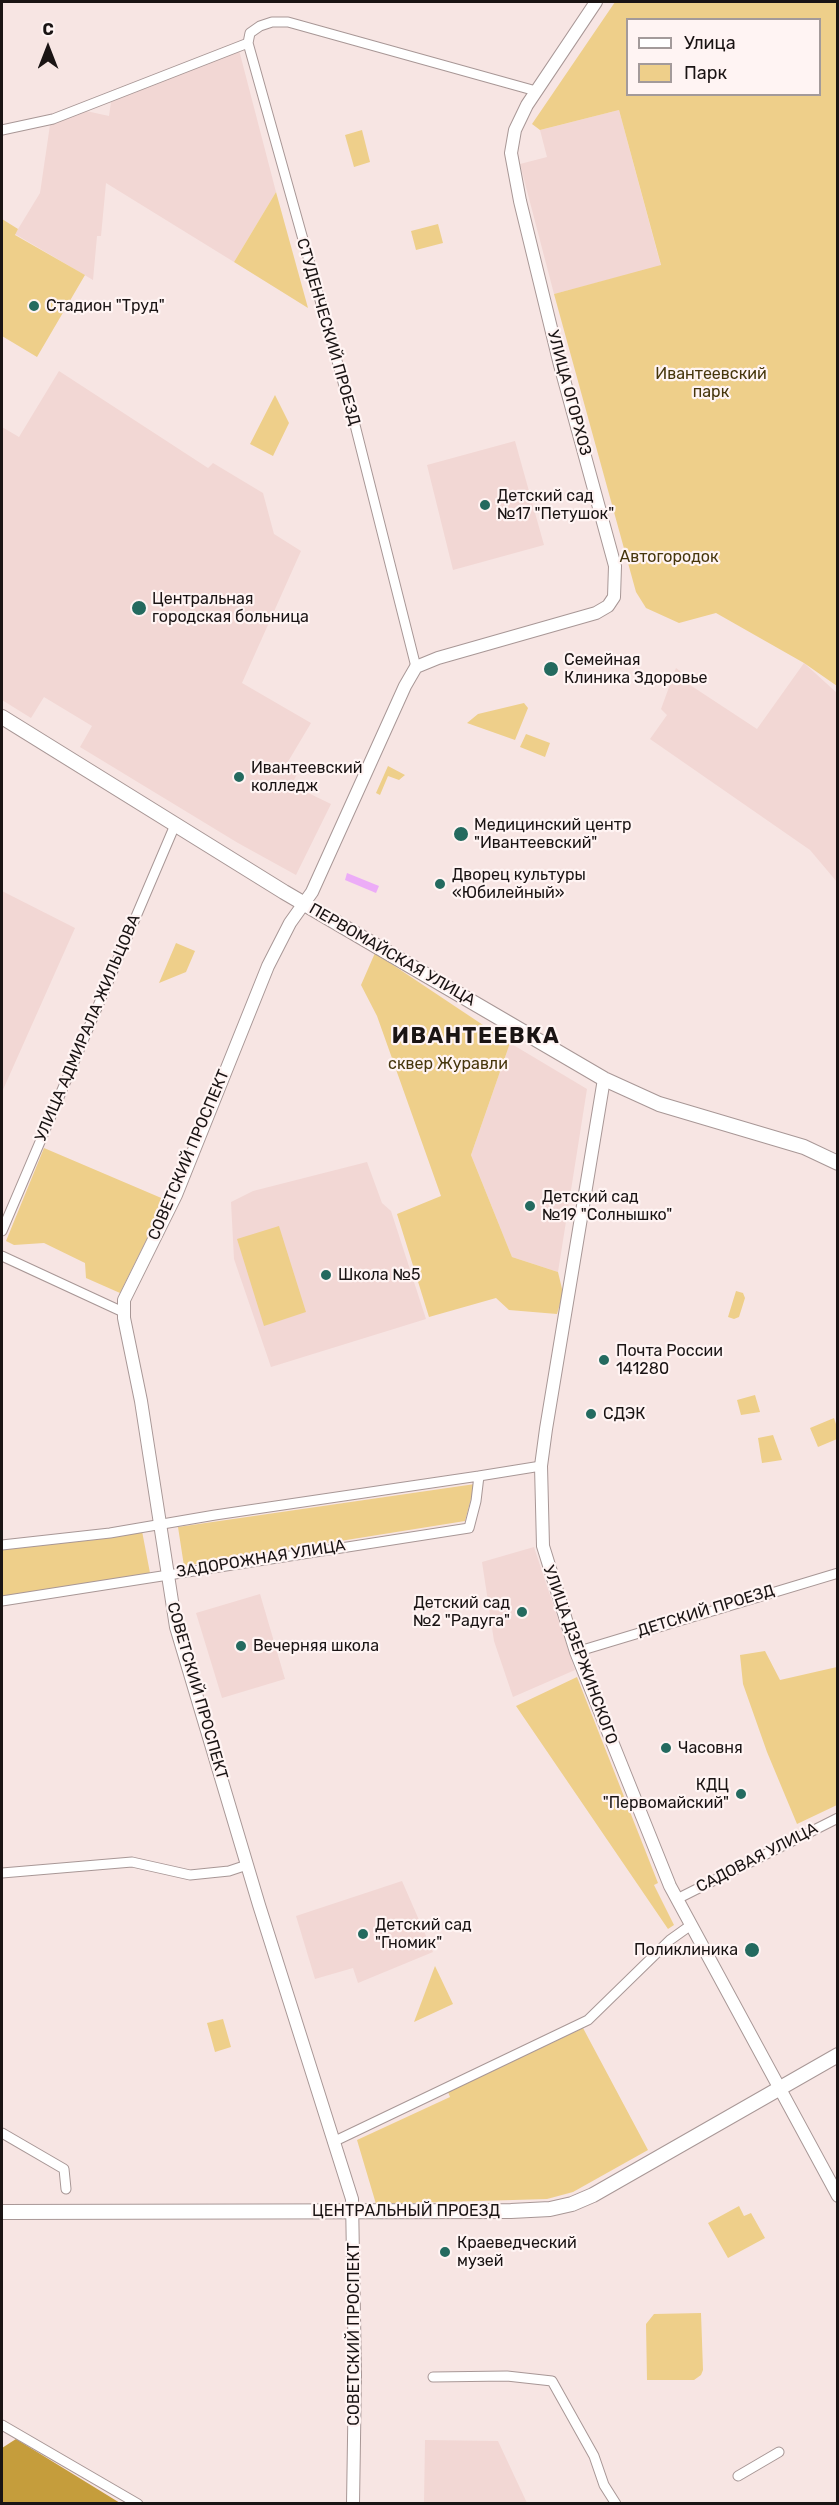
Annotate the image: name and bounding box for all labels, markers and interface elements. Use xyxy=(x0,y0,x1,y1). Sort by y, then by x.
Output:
north arrow xyxy=(18,18,78,78)
legend xyxy=(626,18,821,96)
text: С xyxy=(42,20,54,39)
text: Улица xyxy=(684,32,736,54)
text: Парк xyxy=(684,62,727,84)
street label: СТУДЕНЧЕСКИЙ ПРОЕЗД xyxy=(292,236,364,428)
place label: Стадион "Труд" xyxy=(46,296,165,316)
marker: Стадион "Труд" xyxy=(27,299,41,313)
street label: УЛИЦА ОГОРХОЗ xyxy=(543,328,595,458)
park label: Ивантеевский парк xyxy=(655,364,767,402)
place label: Детский сад №17 "Петушок" xyxy=(497,486,614,524)
marker: Детский сад №17 "Петушок" xyxy=(478,498,492,512)
park label: Автогородок xyxy=(619,547,719,567)
place label: Центральная городская больница xyxy=(152,589,309,627)
marker: Центральная городская больница xyxy=(130,599,148,617)
place label: Семейная Клиника Здоровье xyxy=(564,650,707,688)
marker: Семейная Клиника Здоровье xyxy=(542,660,560,678)
place label: Ивантеевский колледж xyxy=(251,758,362,796)
marker: Ивантеевский колледж xyxy=(232,770,246,784)
place label: Медицинский центр "Ивантеевский" xyxy=(474,815,632,853)
marker: Медицинский центр "Ивантеевский" xyxy=(452,825,470,843)
place label: Дворец культуры «Юбилейный» xyxy=(452,865,586,903)
marker: Дворец культуры «Юбилейный» xyxy=(433,877,447,891)
street label: ПЕРВОМАЙСКАЯ УЛИЦА xyxy=(305,899,479,1011)
street label: УЛИЦА АДМИРАЛА ЖИЛЬЦОВА xyxy=(31,912,145,1144)
district label: ИВАНТЕЕВКА xyxy=(392,1024,560,1050)
park label: сквер Журавли xyxy=(388,1054,508,1074)
street label: СОВЕТСКИЙ ПРОСПЕКТ xyxy=(144,1067,234,1243)
place label: Детский сад №19 "Солнышко" xyxy=(542,1187,672,1225)
marker: Детский сад №19 "Солнышко" xyxy=(523,1199,537,1213)
place label: Школа №5 xyxy=(338,1265,421,1285)
marker: Школа №5 xyxy=(319,1268,333,1282)
place label: Почта России 141280 xyxy=(616,1341,723,1379)
marker: Почта России 141280 xyxy=(597,1353,611,1367)
place label: СДЭК xyxy=(603,1404,645,1424)
marker: СДЭК xyxy=(584,1407,598,1421)
street label: ЗАДОРОЖНАЯ УЛИЦА xyxy=(175,1536,347,1582)
street label: УЛИЦА ДЗЕРЖИНСКОГО xyxy=(539,1563,621,1747)
street label: ДЕТСКИЙ ПРОЕЗД xyxy=(635,1581,777,1641)
place label: Детский сад №2 "Радуга" xyxy=(413,1593,510,1631)
street label: СОВЕТСКИЙ ПРОСПЕКТ xyxy=(162,1600,232,1782)
marker: Детский сад №2 "Радуга" xyxy=(515,1605,529,1619)
place label: Вечерняя школа xyxy=(253,1636,379,1656)
marker: Вечерняя школа xyxy=(234,1639,248,1653)
place label: Часовня xyxy=(678,1738,743,1758)
marker: Часовня xyxy=(659,1741,673,1755)
place label: КДЦ "Первомайский" xyxy=(603,1775,729,1813)
marker: КДЦ "Первомайский" xyxy=(734,1787,748,1801)
street label: САДОВАЯ УЛИЦА xyxy=(693,1819,821,1897)
place label: Детский сад "Гномик" xyxy=(375,1915,472,1953)
marker: Детский сад "Гномик" xyxy=(356,1927,370,1941)
place label: Поликлиника xyxy=(634,1940,738,1960)
marker: Поликлиника xyxy=(743,1941,761,1959)
street label: ЦЕНТРАЛЬНЫЙ ПРОЕЗД xyxy=(312,2201,500,2221)
place label: Краеведческий музей xyxy=(457,2233,577,2271)
street label: СОВЕТСКИЙ ПРОСПЕКТ xyxy=(344,2242,364,2426)
marker: Краеведческий музей xyxy=(438,2245,452,2259)

